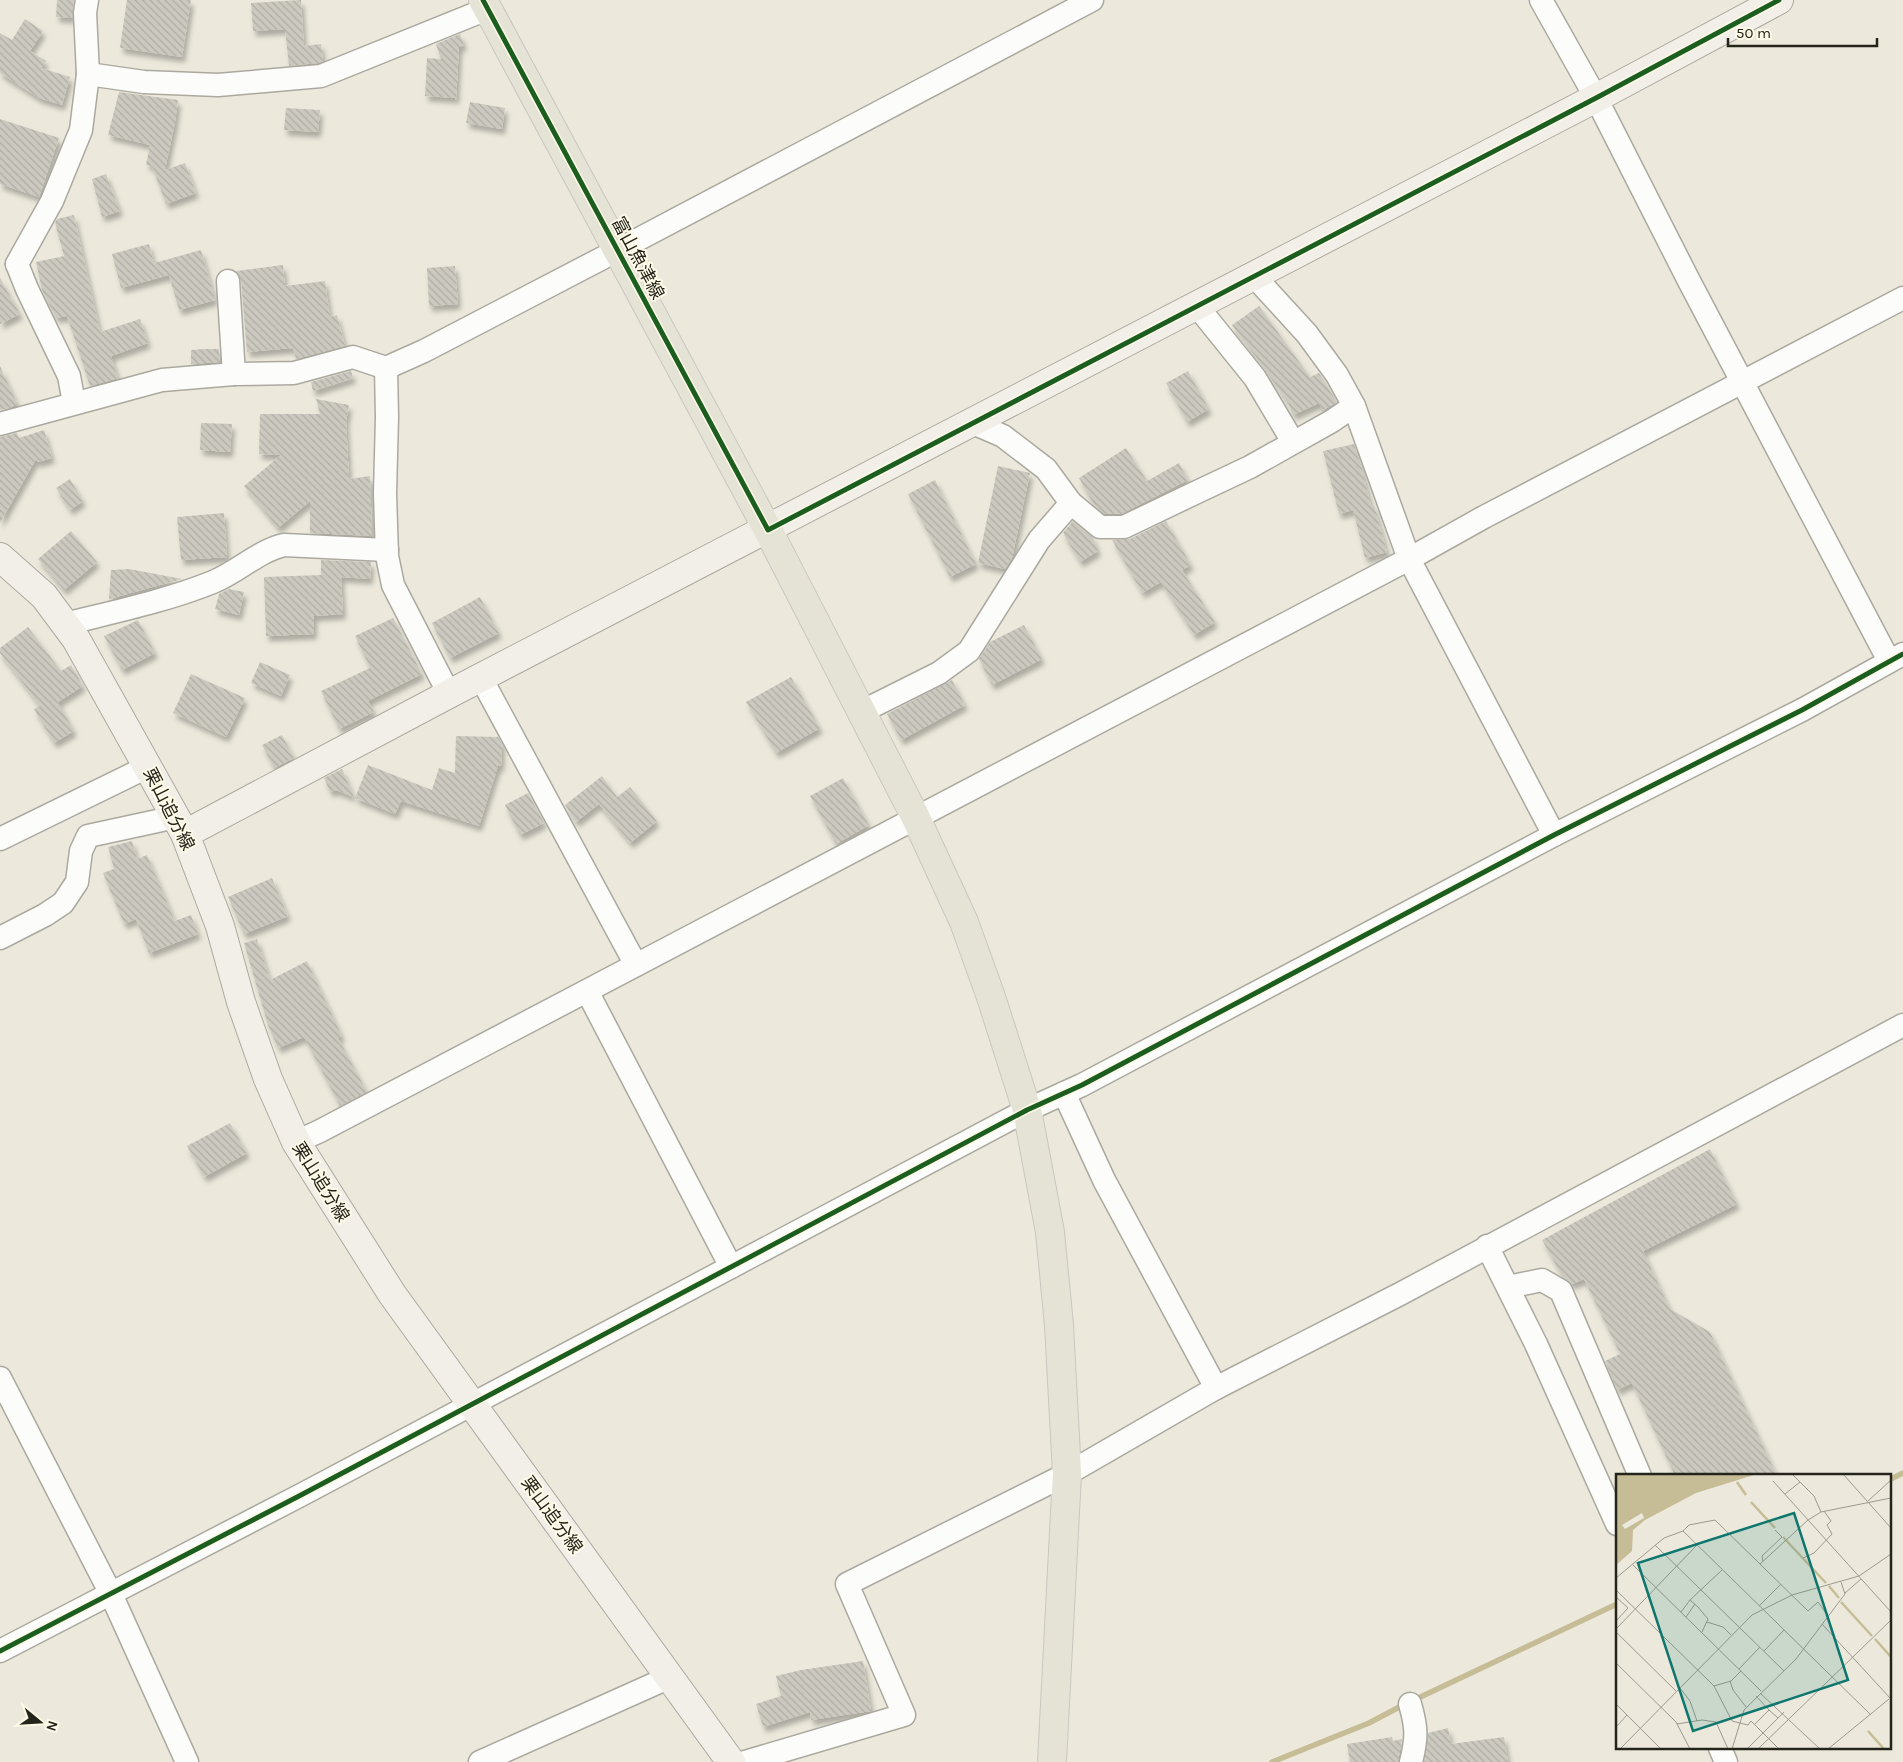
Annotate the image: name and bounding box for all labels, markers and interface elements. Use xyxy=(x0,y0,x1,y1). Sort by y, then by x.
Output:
scale bar xyxy=(1728,15,1877,47)
text: 50 m xyxy=(1736,24,1771,42)
street label: 富山魚津線 xyxy=(607,213,669,303)
street label: 栗山追分線 xyxy=(139,764,199,854)
street label: 栗山追分線 xyxy=(288,1138,354,1226)
street label: 栗山追分線 xyxy=(517,1472,587,1558)
inset map xyxy=(1616,1474,1890,1750)
north arrow xyxy=(15,1697,65,1747)
text: N xyxy=(42,1718,62,1733)

